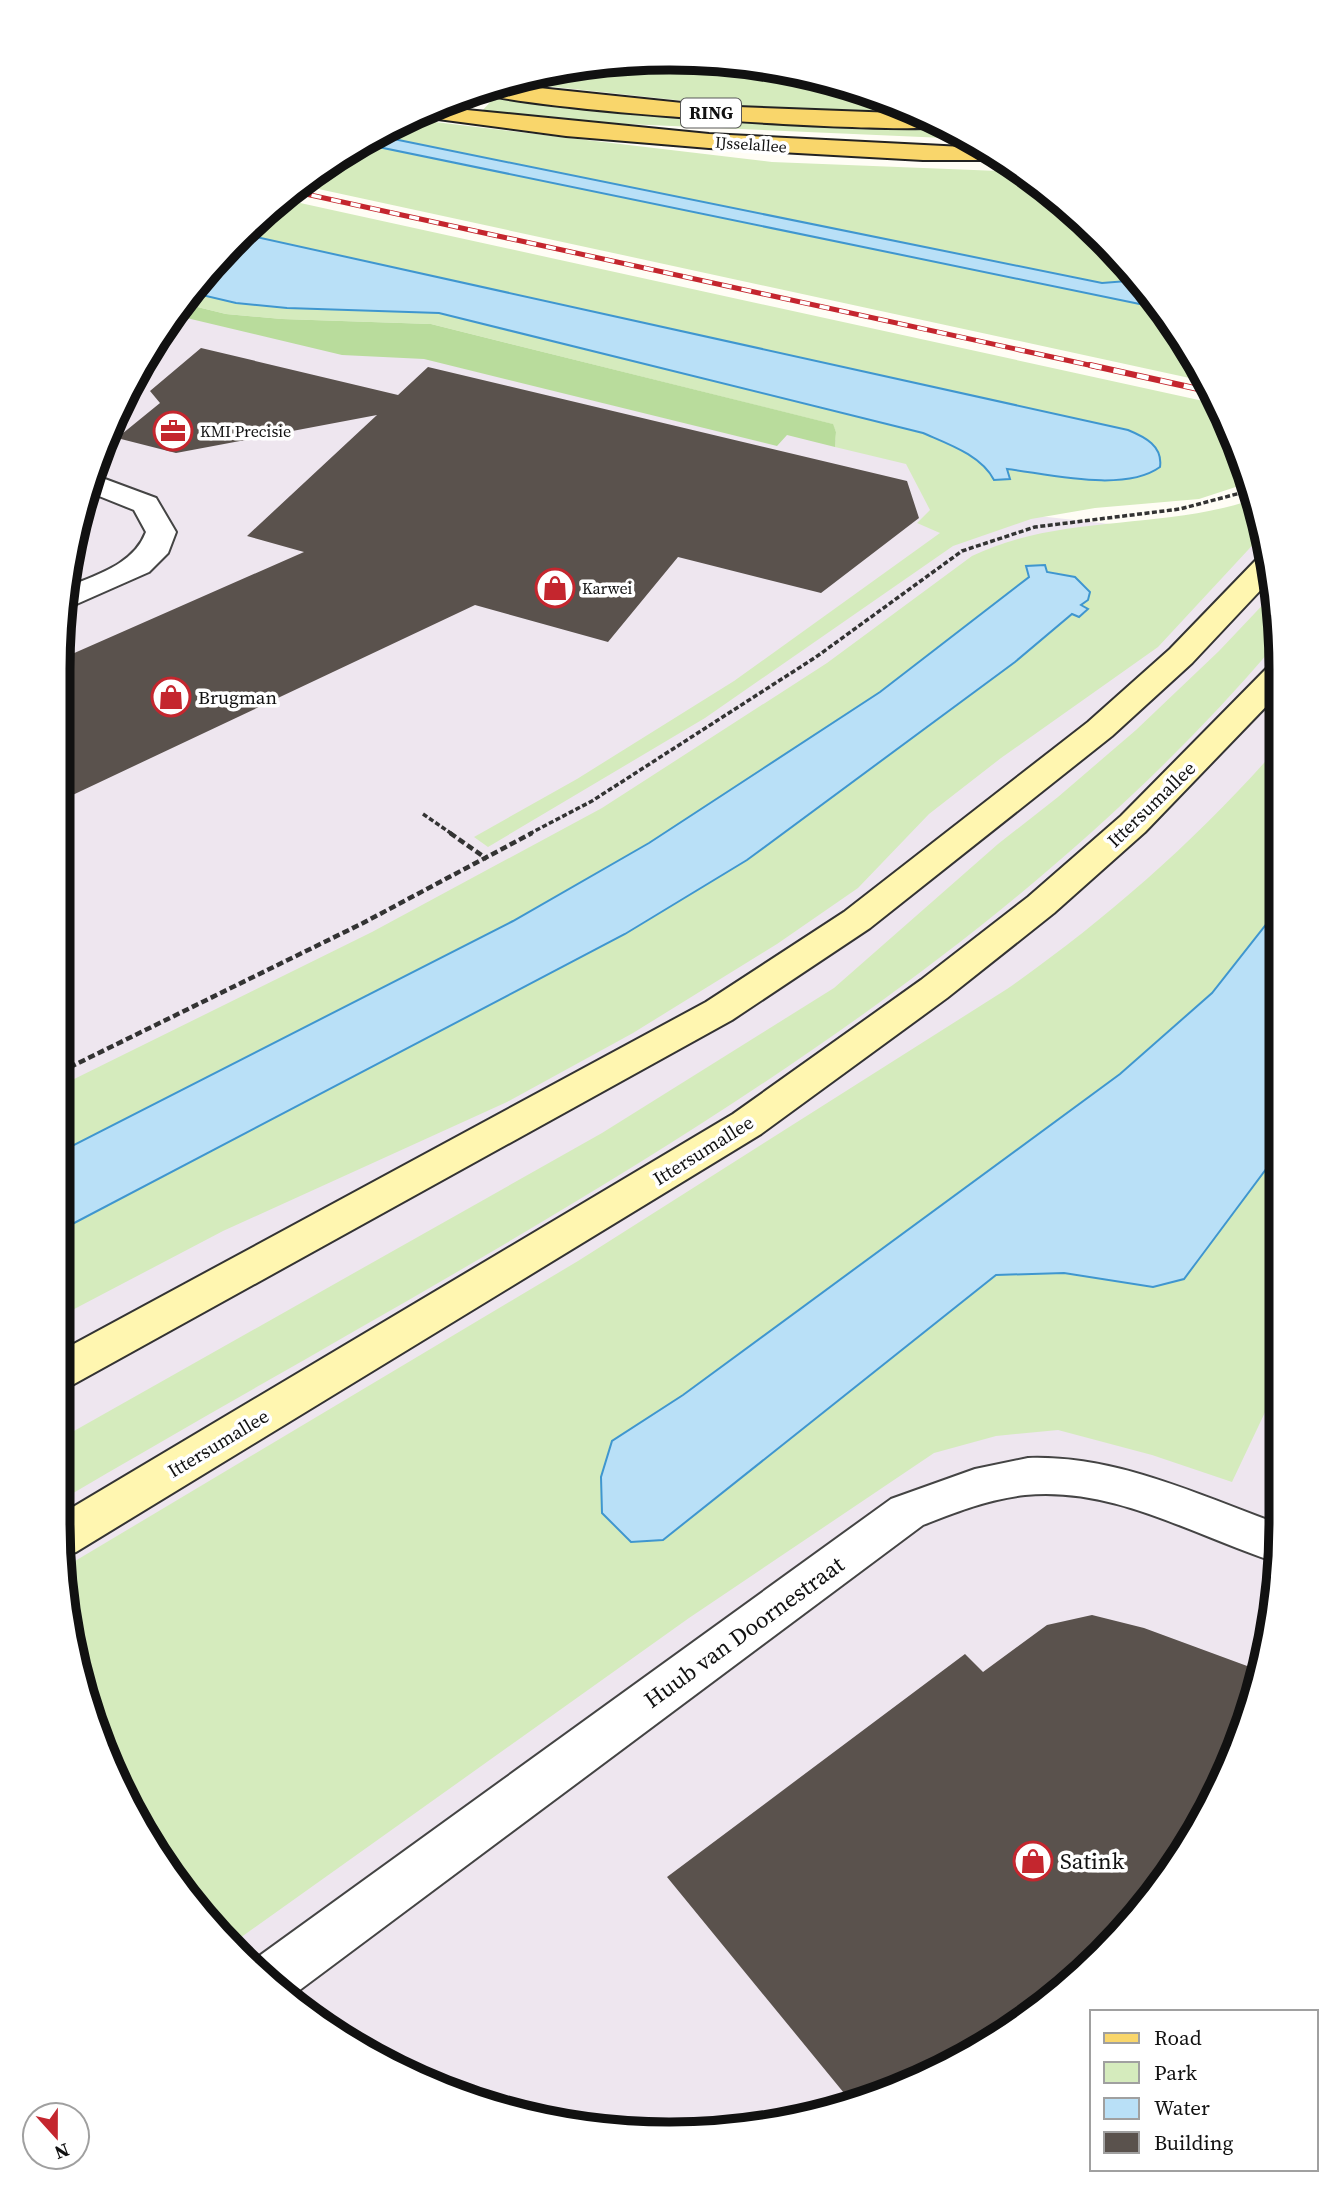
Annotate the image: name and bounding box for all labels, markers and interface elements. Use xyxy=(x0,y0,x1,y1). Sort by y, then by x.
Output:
road number: RING xyxy=(681,98,741,128)
street label: IJsselallee xyxy=(714,131,788,157)
office icon: KMI Precisie xyxy=(152,410,194,452)
place label: KMI Precisie xyxy=(200,420,291,442)
shop icon: Karwei xyxy=(534,567,576,609)
place label: Karwei xyxy=(582,577,633,599)
shop icon: Brugman xyxy=(150,676,192,718)
place label: Brugman xyxy=(198,684,277,710)
street label: Ittersumallee xyxy=(1101,755,1201,853)
street label: Ittersumallee xyxy=(648,1109,758,1191)
street label: Ittersumallee xyxy=(163,1403,273,1483)
street label: Huub van Doornestraat xyxy=(638,1548,851,1715)
shop icon: Satink xyxy=(1012,1840,1054,1882)
place label: Satink xyxy=(1060,1845,1125,1877)
legend xyxy=(1090,2010,1318,2171)
text: Road xyxy=(1154,2023,1202,2052)
text: Park xyxy=(1154,2058,1198,2087)
text: Water xyxy=(1154,2093,1210,2122)
north arrow xyxy=(21,2101,91,2171)
text: Building xyxy=(1154,2128,1233,2157)
text: N xyxy=(51,2137,73,2167)

